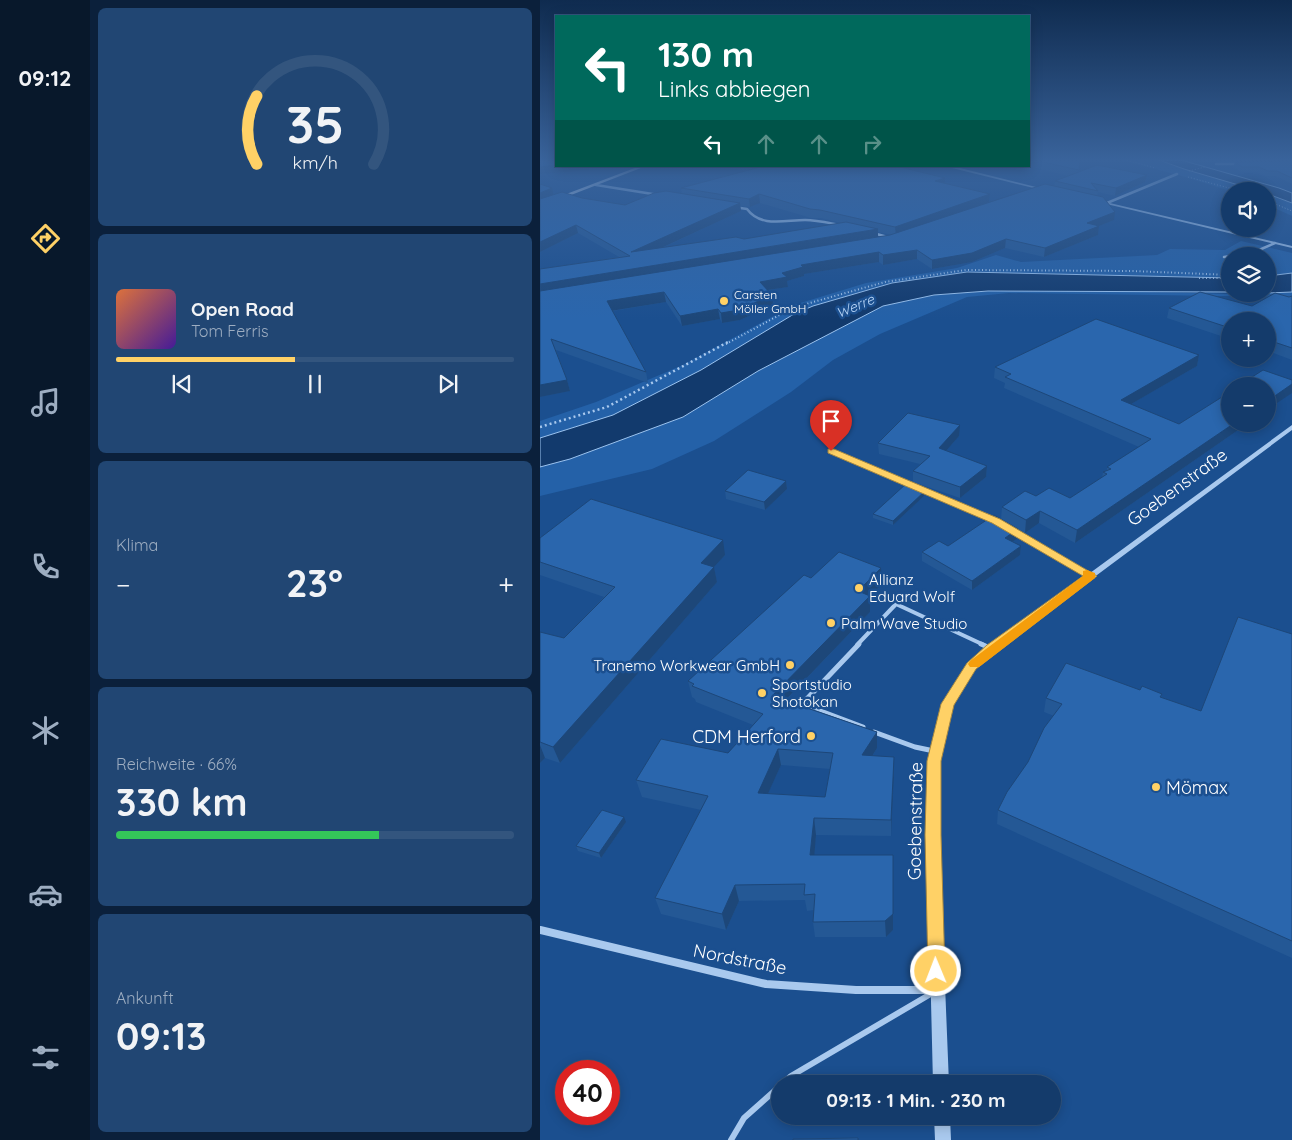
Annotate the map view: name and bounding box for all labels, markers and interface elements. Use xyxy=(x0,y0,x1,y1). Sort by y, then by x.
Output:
text: 130 m xyxy=(658,32,754,76)
icon: left xyxy=(575,35,640,100)
text: 09:12 xyxy=(18,64,72,92)
text: Links abbiegen xyxy=(658,75,811,103)
text: 35 xyxy=(286,91,344,156)
icon: left xyxy=(699,130,727,158)
icon: ahead xyxy=(752,130,780,158)
icon: ahead xyxy=(805,130,833,158)
icon: right xyxy=(858,130,886,158)
text: km/h xyxy=(292,151,338,173)
map controls xyxy=(1221,182,1276,432)
button: sound xyxy=(1221,182,1276,237)
icon: directions xyxy=(28,221,63,256)
button: layers xyxy=(1221,247,1276,302)
place label: Carsten Möller GmbH xyxy=(734,287,806,316)
water label: Werre xyxy=(833,290,878,322)
marker: Carsten Möller GmbH xyxy=(718,295,730,307)
text: Open Road xyxy=(191,297,294,321)
button: + xyxy=(1221,312,1276,367)
text: Tom Ferris xyxy=(191,321,268,341)
icon: previous xyxy=(168,370,196,398)
icon: pause xyxy=(301,370,329,398)
icon: next xyxy=(434,370,462,398)
button: − xyxy=(1221,377,1276,432)
icon: music xyxy=(28,385,63,420)
pin xyxy=(810,400,852,451)
icon: arrive xyxy=(817,407,845,435)
street label: Goebenstraße xyxy=(1122,443,1232,531)
text: Klima xyxy=(116,535,158,555)
icon: phone xyxy=(28,549,63,584)
text: 23° xyxy=(286,559,343,607)
text: − xyxy=(116,567,131,602)
text: + xyxy=(498,567,514,602)
place label: Allianz Eduard Wolf xyxy=(869,570,956,606)
marker: Allianz Eduard Wolf xyxy=(853,582,865,594)
place label: Palm Wave Studio xyxy=(841,614,967,633)
marker: Palm Wave Studio xyxy=(825,617,837,629)
place label: Tranemo Workwear GmbH xyxy=(593,656,780,675)
marker: Tranemo Workwear GmbH xyxy=(784,659,796,671)
place label: Sportstudio Shotokan xyxy=(772,675,852,711)
marker: Sportstudio Shotokan xyxy=(756,687,768,699)
icon: climate xyxy=(28,713,63,748)
place label: CDM Herford xyxy=(692,725,801,748)
marker: CDM Herford xyxy=(805,730,817,742)
text: Reichweite · 66% xyxy=(116,754,237,774)
street label: Goebenstraße xyxy=(902,762,928,880)
place label: Mömax xyxy=(1166,776,1228,799)
text: 330 km xyxy=(116,778,247,826)
marker: Mömax xyxy=(1150,781,1162,793)
icon: car xyxy=(28,877,63,912)
street label: Nordstraße xyxy=(691,939,789,979)
position arrow xyxy=(909,944,961,996)
text: Ankunft xyxy=(116,988,174,1008)
text: 09:13 xyxy=(116,1012,206,1060)
icon: filters xyxy=(28,1040,63,1075)
speed limit sign: 40 xyxy=(555,1060,620,1125)
text: 09:13 · 1 Min. · 230 m xyxy=(826,1088,1006,1112)

